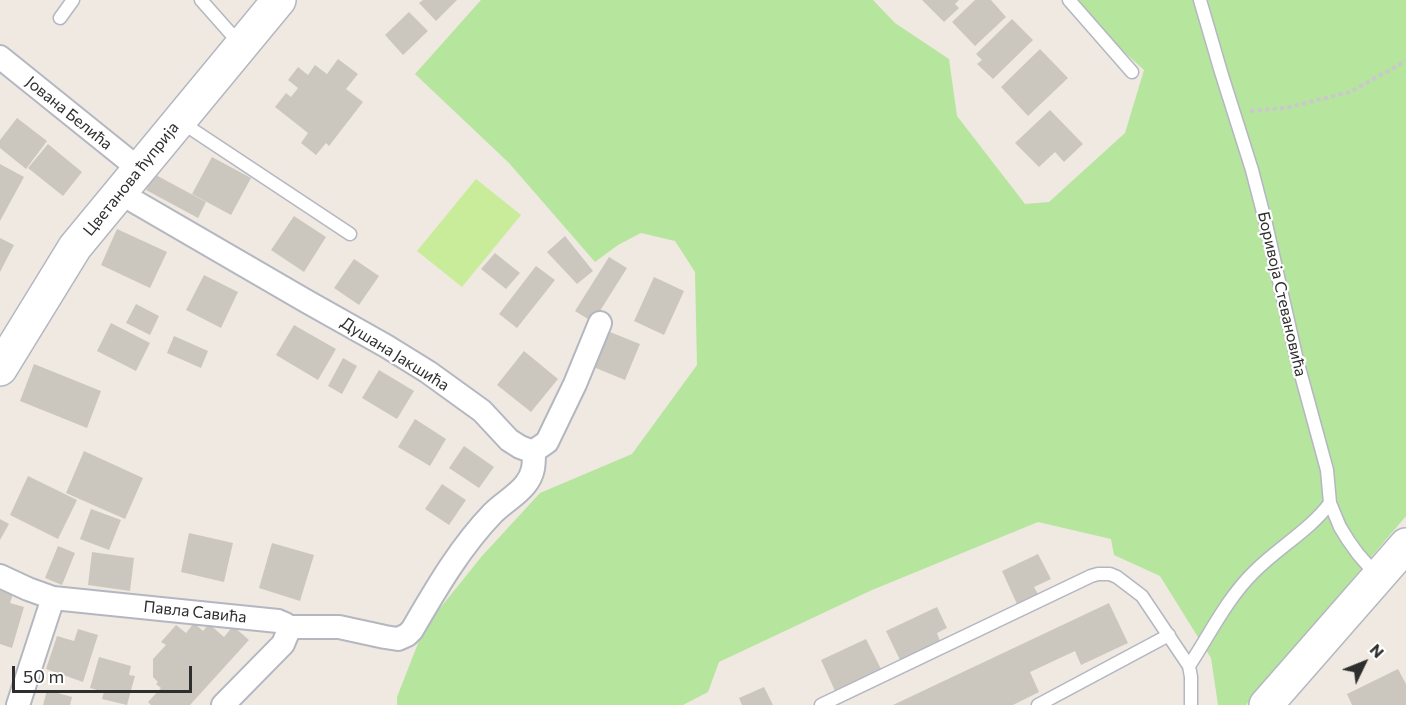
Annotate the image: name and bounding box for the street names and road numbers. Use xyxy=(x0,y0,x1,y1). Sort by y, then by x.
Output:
street label: Јована Белића xyxy=(22,72,116,154)
street label: Цветанова ћуприја xyxy=(79,118,183,240)
street label: Боривоја Стевановића xyxy=(1254,210,1310,378)
street label: Душана Јакшића xyxy=(337,313,453,395)
street label: Павла Савића xyxy=(142,597,248,627)

